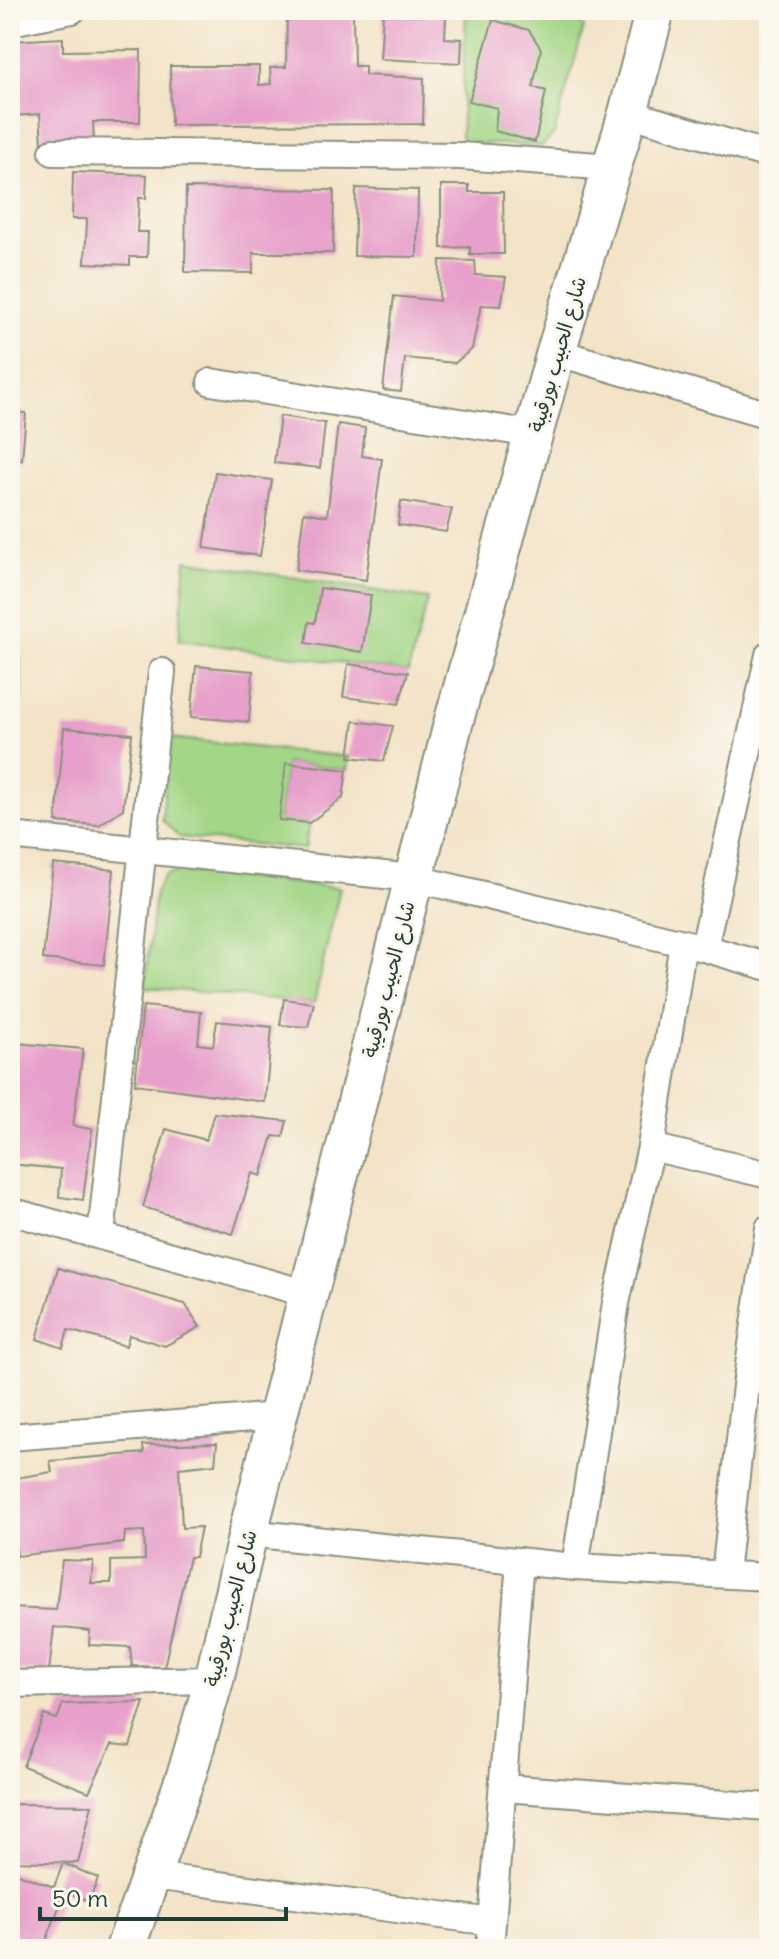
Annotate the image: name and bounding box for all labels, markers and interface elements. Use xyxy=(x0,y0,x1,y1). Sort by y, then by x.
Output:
street label: شارع الحبيب بورقيبة xyxy=(523,273,593,435)
street label: شارع الحبيب بورقيبة xyxy=(356,898,422,1060)
street label: شارع الحبيب بورقيبة xyxy=(198,1527,264,1689)
scale bar xyxy=(40,1871,286,1921)
text: 50 m xyxy=(52,1883,108,1913)

